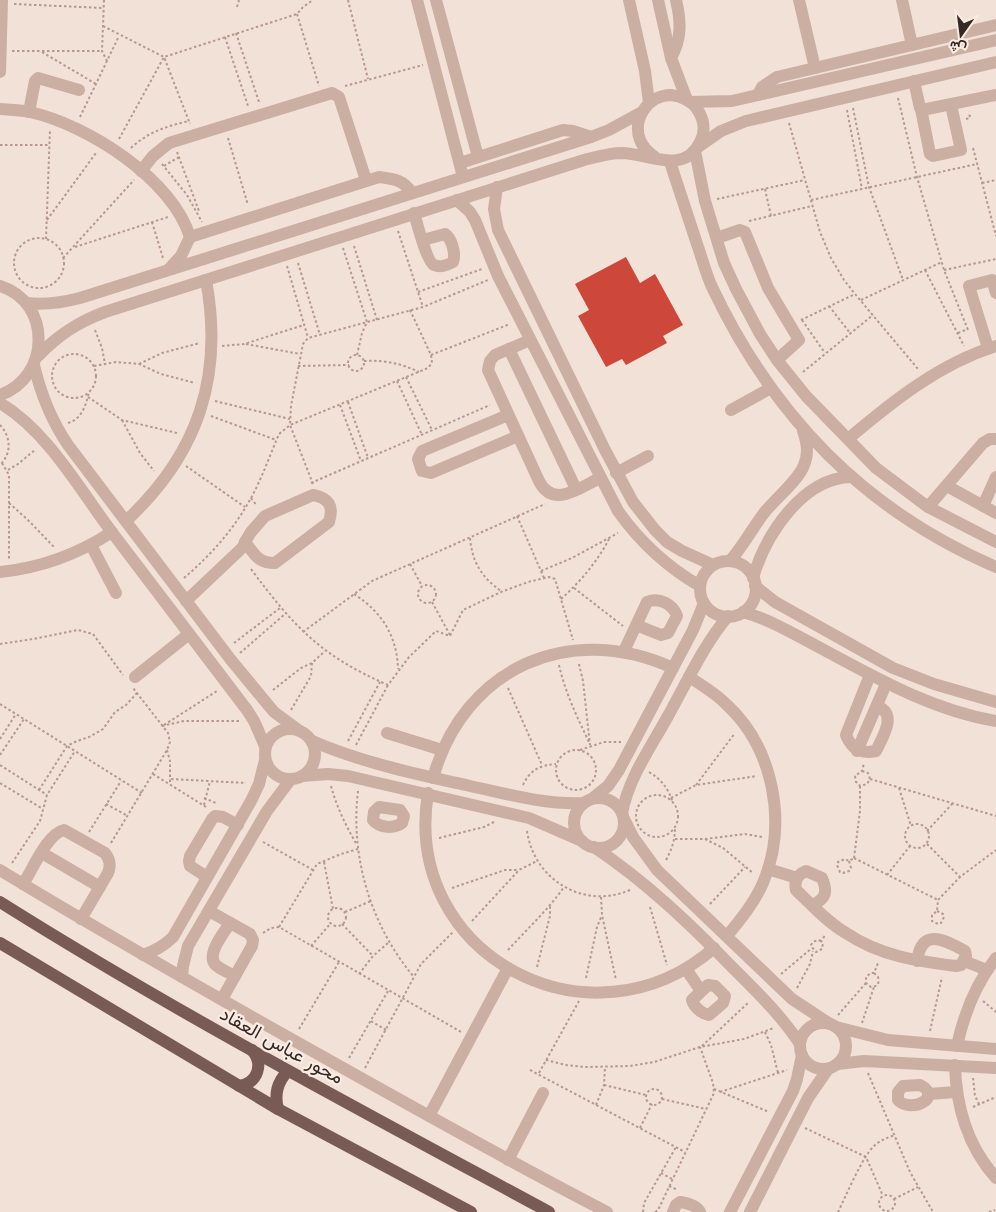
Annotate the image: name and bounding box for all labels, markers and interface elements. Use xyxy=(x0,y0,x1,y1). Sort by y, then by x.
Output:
north arrow xyxy=(936,10,986,60)
text: ش xyxy=(947,36,968,59)
street label: محور عباس العقاد xyxy=(215,1000,348,1091)

